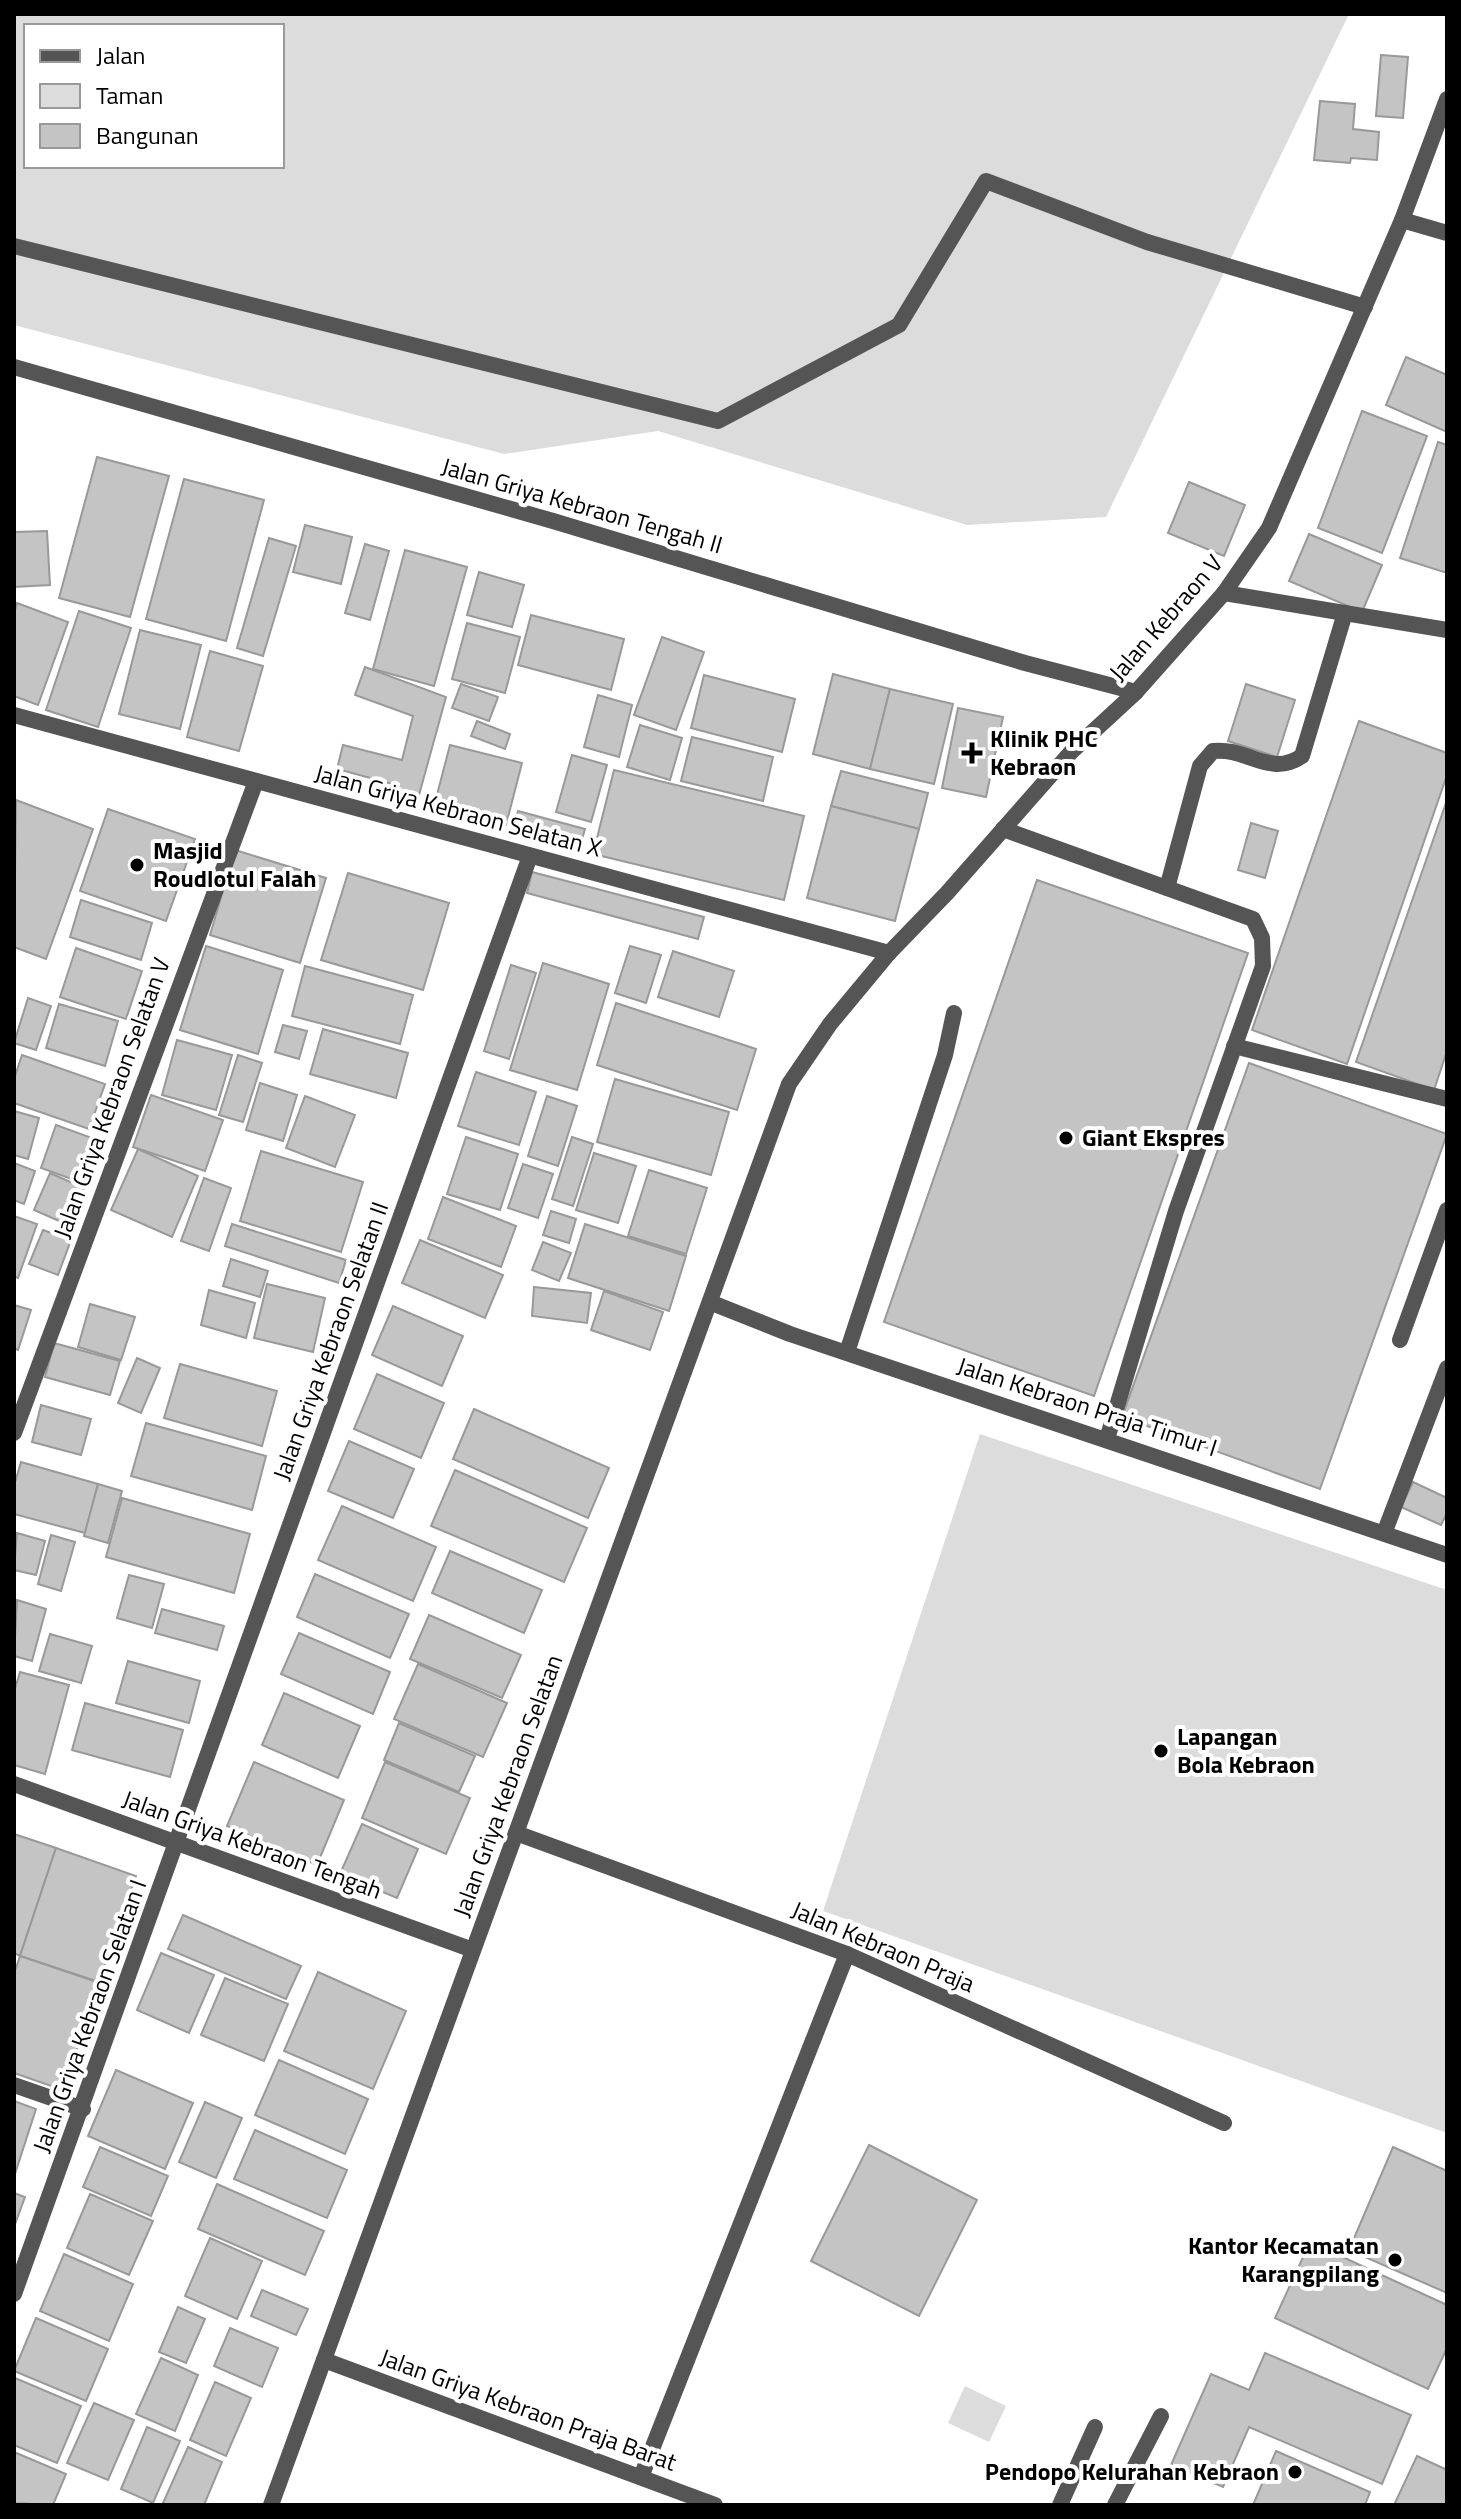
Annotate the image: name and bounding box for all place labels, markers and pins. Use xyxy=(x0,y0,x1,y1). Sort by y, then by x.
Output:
place label: Klinik PHC Kebraon xyxy=(990,720,1097,784)
marker: Klinik PHC Kebraon xyxy=(961,742,983,764)
place label: Masjid Roudlotul Falah xyxy=(153,832,317,896)
marker: Masjid Roudlotul Falah xyxy=(128,856,146,874)
place label: Giant Ekspres xyxy=(1082,1119,1225,1155)
marker: Giant Ekspres xyxy=(1057,1129,1075,1147)
place label: Lapangan Bola Kebraon xyxy=(1177,1718,1315,1782)
marker: Lapangan Bola Kebraon xyxy=(1152,1742,1170,1760)
place label: Kantor Kecamatan Karangpilang xyxy=(1188,2227,1379,2291)
marker: Kantor Kecamatan Karangpilang xyxy=(1386,2251,1404,2269)
place label: Pendopo Kelurahan Kebraon xyxy=(985,2453,1279,2489)
marker: Pendopo Kelurahan Kebraon xyxy=(1286,2463,1304,2481)

